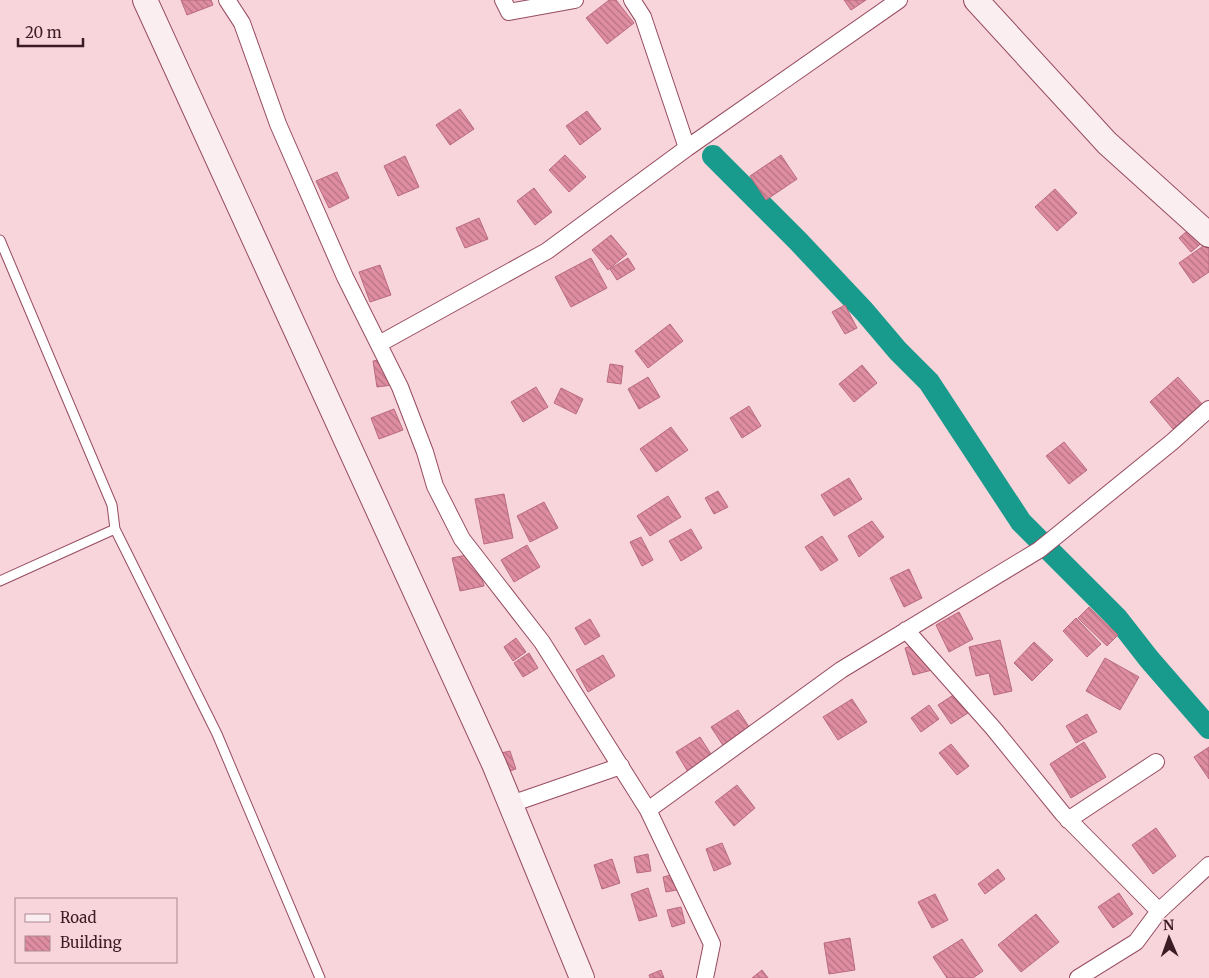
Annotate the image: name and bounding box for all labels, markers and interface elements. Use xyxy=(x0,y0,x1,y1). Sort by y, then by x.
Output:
scale bar xyxy=(18,15,82,47)
text: 20 m xyxy=(25,23,62,42)
legend xyxy=(15,898,178,963)
text: Road xyxy=(60,908,96,927)
north arrow xyxy=(1144,913,1194,963)
text: N xyxy=(1163,916,1174,934)
text: Building xyxy=(60,933,122,952)

